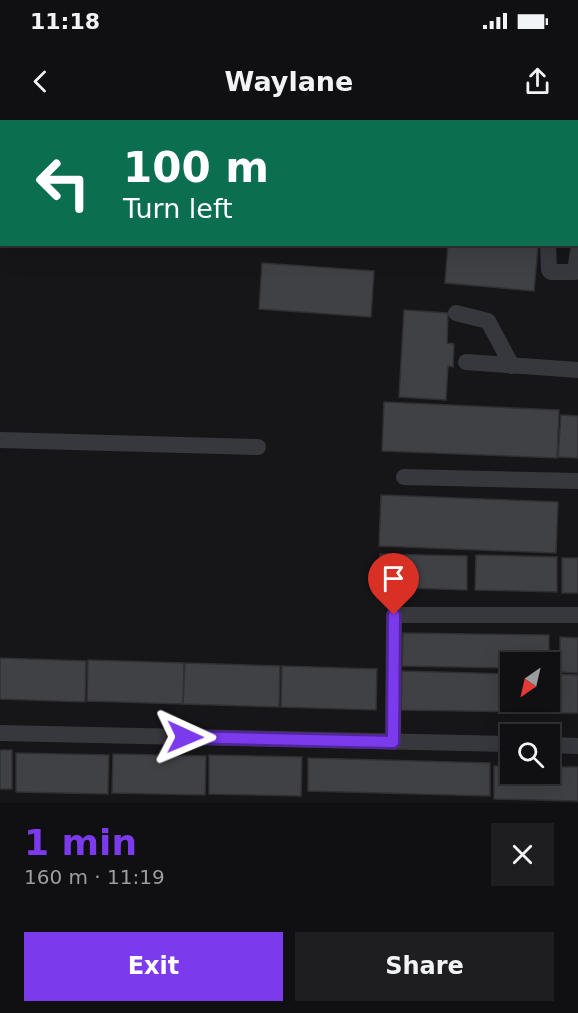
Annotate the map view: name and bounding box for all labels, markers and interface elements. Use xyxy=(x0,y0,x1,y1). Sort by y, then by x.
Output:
text: 11:18 xyxy=(30,9,100,34)
icon: back xyxy=(24,65,57,98)
icon: share xyxy=(521,65,554,98)
text: Waylane xyxy=(225,66,353,97)
text: 100 m xyxy=(123,143,269,192)
icon: left xyxy=(24,144,102,222)
text: Turn left xyxy=(123,193,233,224)
pin xyxy=(368,553,419,615)
icon: arrive xyxy=(377,562,410,595)
north arrow xyxy=(500,652,560,712)
map controls xyxy=(500,652,560,784)
position arrow xyxy=(153,705,217,769)
button: search xyxy=(500,724,560,784)
text: 1 min xyxy=(24,822,137,863)
button: close xyxy=(491,823,554,886)
text: 160 m · 11:19 xyxy=(24,865,165,889)
button: Exit xyxy=(24,932,283,1001)
button: Share xyxy=(295,932,554,1001)

